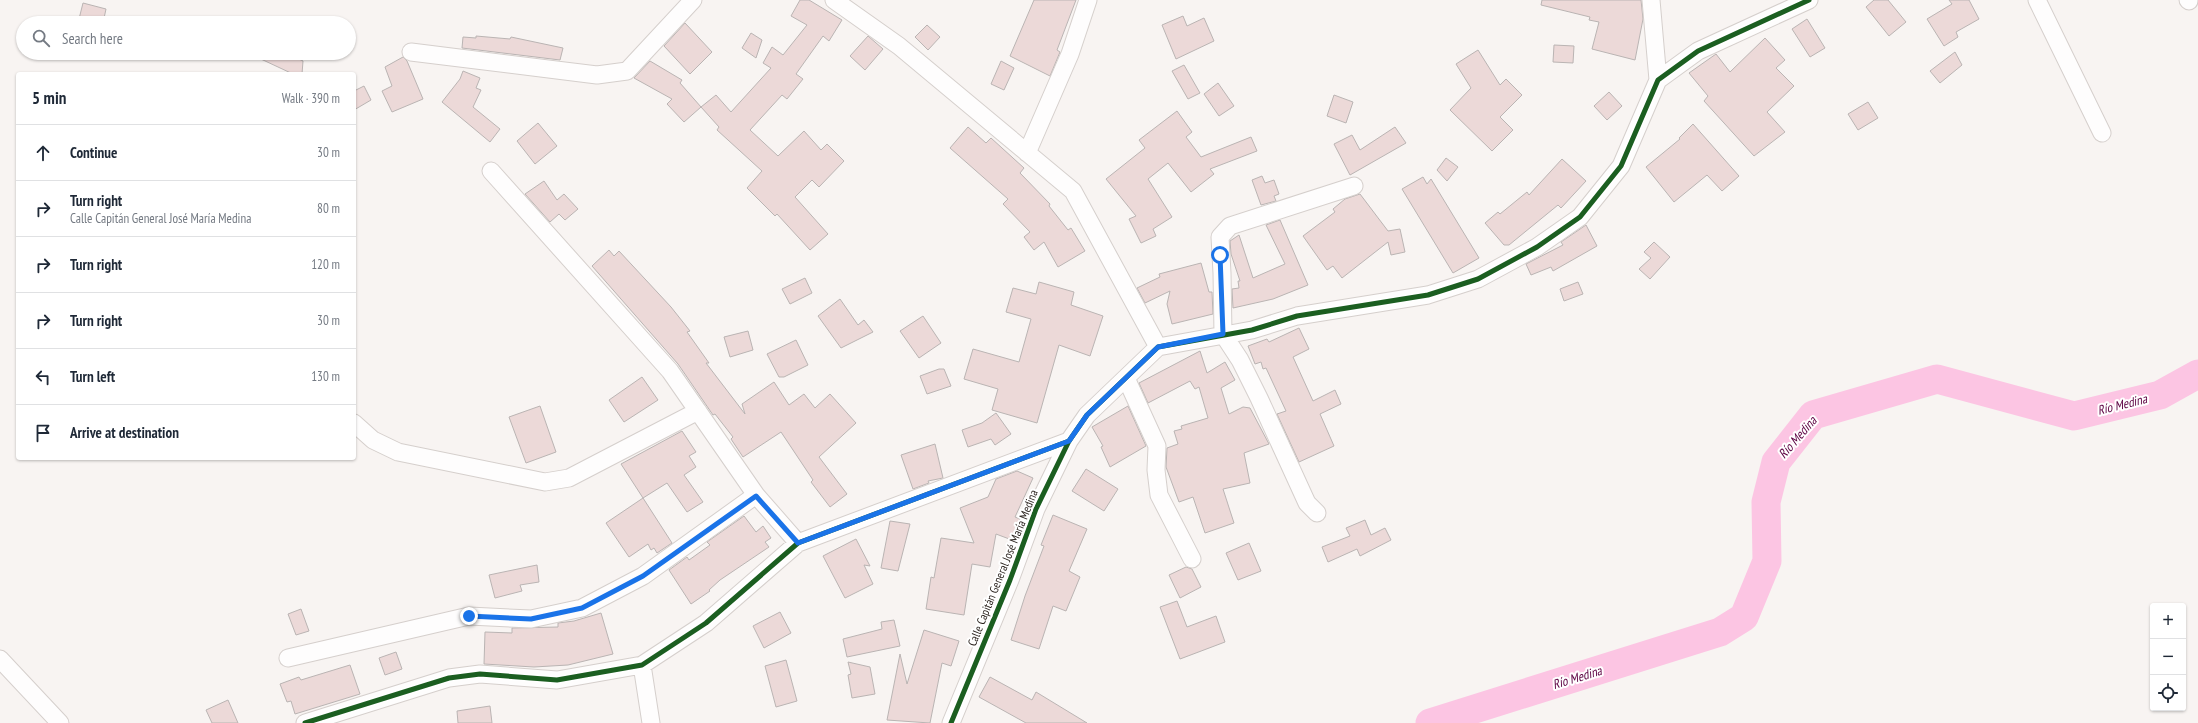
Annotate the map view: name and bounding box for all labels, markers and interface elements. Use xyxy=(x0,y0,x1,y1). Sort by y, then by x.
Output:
search box xyxy=(16,16,356,60)
icon: search xyxy=(30,27,52,49)
text: Search here xyxy=(62,29,123,48)
text: 5 min xyxy=(32,87,66,109)
text: Walk · 390 m xyxy=(282,90,340,107)
icon: ahead xyxy=(32,142,54,164)
text: Continue xyxy=(70,143,117,162)
text: 30 m xyxy=(317,144,340,161)
text: Turn right xyxy=(70,191,122,210)
icon: right xyxy=(32,198,54,220)
text: 80 m xyxy=(317,200,340,217)
text: Calle Capitán General José María Medina xyxy=(70,210,251,227)
route start xyxy=(1211,246,1229,264)
icon: right xyxy=(32,254,54,276)
text: Turn right xyxy=(70,255,122,274)
text: 120 m xyxy=(311,256,340,273)
icon: right xyxy=(32,310,54,332)
text: Turn right xyxy=(70,311,122,330)
text: 30 m xyxy=(317,312,340,329)
icon: left xyxy=(32,366,54,388)
text: Turn left xyxy=(70,367,115,386)
text: 130 m xyxy=(311,368,340,385)
water label: Río Medina xyxy=(2096,390,2149,419)
water label: Río Medina xyxy=(1774,412,1821,462)
icon: arrive xyxy=(32,422,54,444)
text: Arrive at destination xyxy=(70,423,179,442)
street label: Calle Capitán General José María Medina xyxy=(964,487,1041,648)
map controls xyxy=(2150,603,2186,711)
button: + xyxy=(2150,603,2186,639)
route end xyxy=(460,607,478,625)
button: − xyxy=(2150,639,2186,675)
water label: Río Medina xyxy=(1551,662,1605,693)
button: locate xyxy=(2150,675,2186,711)

